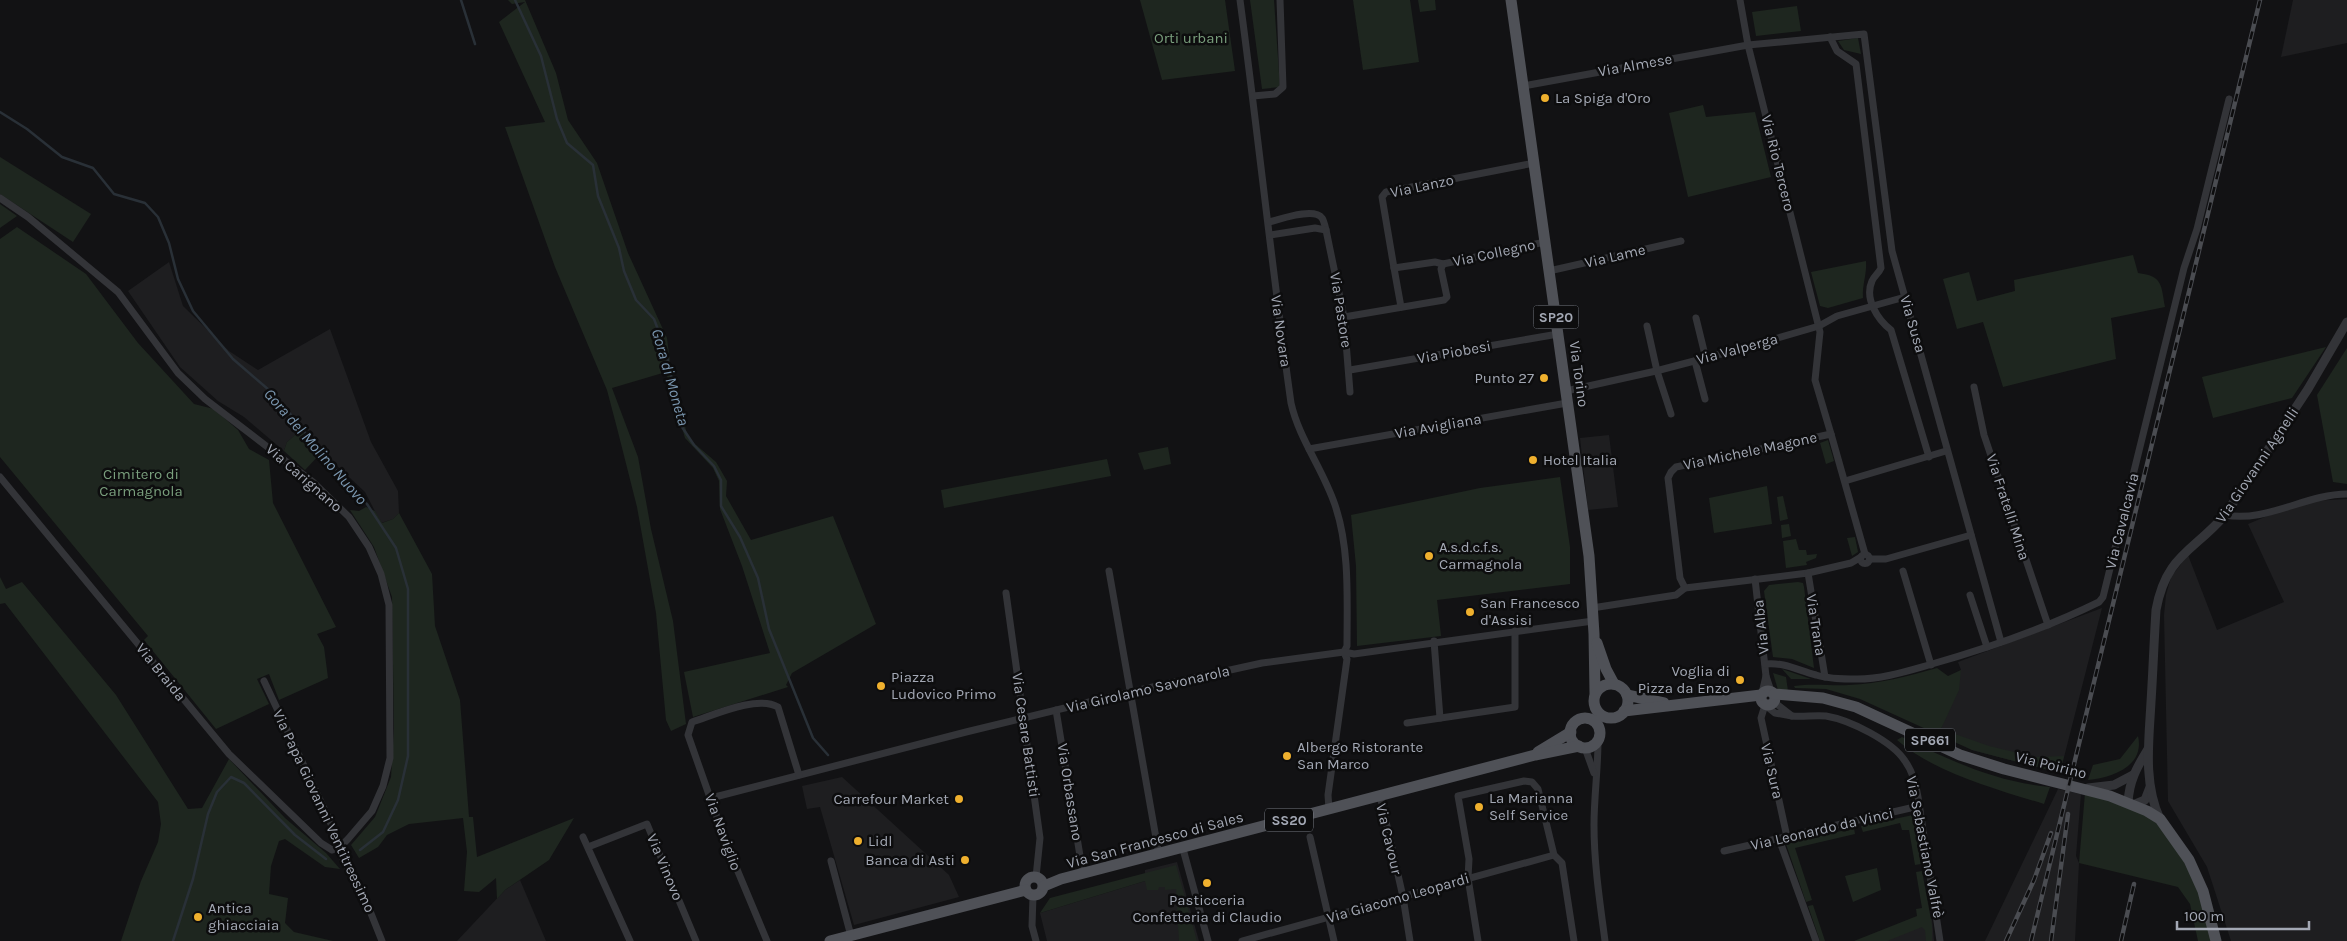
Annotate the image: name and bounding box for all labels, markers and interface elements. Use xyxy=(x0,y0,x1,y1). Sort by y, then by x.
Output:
park label: Orti urbani xyxy=(1154,29,1228,47)
street label: Via Almese xyxy=(1597,50,1673,80)
place label: La Spiga d'Oro xyxy=(1555,89,1651,107)
marker: La Spiga d'Oro xyxy=(1539,92,1551,104)
street label: Via Rio Tercero xyxy=(1757,113,1799,213)
street label: Via Lanzo xyxy=(1389,171,1455,201)
street label: Via Collegno xyxy=(1451,235,1537,271)
street label: Via Lame xyxy=(1583,240,1647,272)
street label: Via Pastore xyxy=(1326,271,1356,349)
street label: Via Susa xyxy=(1896,293,1930,355)
street label: Via Novara xyxy=(1267,294,1295,368)
road number: SP20 xyxy=(1534,306,1578,328)
water label: Gora di Moneta xyxy=(648,326,693,428)
street label: Via Valperga xyxy=(1694,329,1780,369)
street label: Via Piobesi xyxy=(1416,337,1492,367)
street label: Via Torino xyxy=(1565,340,1593,408)
place label: Punto 27 xyxy=(1474,369,1534,387)
marker: Punto 27 xyxy=(1538,372,1550,384)
water label: Gora del Molino Nuovo xyxy=(260,384,371,508)
street label: Via Giovanni Agnelli xyxy=(2212,404,2302,526)
street label: Via Avigliana xyxy=(1393,410,1483,442)
street label: Via Michele Magone xyxy=(1681,428,1819,474)
street label: Via Carignano xyxy=(262,440,346,516)
place label: Hotel Italia xyxy=(1543,451,1617,469)
street label: Via Fratelli Mina xyxy=(1982,452,2034,562)
marker: Hotel Italia xyxy=(1527,454,1539,466)
park label: Cimitero di Carmagnola xyxy=(99,465,183,500)
street label: Via Cavalcavia xyxy=(2101,471,2143,571)
place label: A.s.d.c.f.s. Carmagnola xyxy=(1439,538,1522,573)
marker: A.s.d.c.f.s. Carmagnola xyxy=(1423,550,1435,562)
street label: Via Trana xyxy=(1802,593,1830,657)
place label: San Francesco d'Assisi xyxy=(1480,594,1580,629)
street label: Via Alba xyxy=(1749,599,1773,655)
marker: San Francesco d'Assisi xyxy=(1464,606,1476,618)
street label: Via Braida xyxy=(132,639,190,705)
street label: Via Girolamo Savonarola xyxy=(1065,661,1231,717)
place label: Voglia di Pizza da Enzo xyxy=(1638,662,1730,697)
place label: Piazza Ludovico Primo xyxy=(891,668,996,703)
street label: Via Cesare Battisti xyxy=(1008,671,1044,799)
marker: Voglia di Pizza da Enzo xyxy=(1734,674,1746,686)
marker: Piazza Ludovico Primo xyxy=(875,680,887,692)
street label: Via Papa Giovanni Ventitreesimo xyxy=(269,707,379,915)
road number: SP661 xyxy=(1905,728,1955,752)
place label: Albergo Ristorante San Marco xyxy=(1297,738,1423,773)
street label: Via Sura xyxy=(1757,741,1787,801)
street label: Via Orbassano xyxy=(1053,742,1087,842)
street label: Via Poirino xyxy=(2013,747,2089,783)
marker: Albergo Ristorante San Marco xyxy=(1281,750,1293,762)
street label: Via Sebastiano Valfrè xyxy=(1902,774,1948,920)
place label: La Marianna Self Service xyxy=(1489,789,1573,824)
place label: Carrefour Market xyxy=(833,790,949,808)
street label: Via Naviglio xyxy=(701,791,745,873)
marker: Carrefour Market xyxy=(953,793,965,805)
marker: La Marianna Self Service xyxy=(1473,801,1485,813)
street label: Via Cavour xyxy=(1372,802,1406,877)
street label: Via Leonardo da Vinci xyxy=(1749,804,1895,854)
street label: Via San Francesco di Sales xyxy=(1065,808,1245,872)
road number: SS20 xyxy=(1265,808,1313,832)
street label: Via Vinovo xyxy=(643,831,687,903)
place label: Lidl xyxy=(868,832,893,850)
marker: Lidl xyxy=(852,835,864,847)
place label: Banca di Asti xyxy=(865,851,955,869)
marker: Banca di Asti xyxy=(959,854,971,866)
street label: Via Giacomo Leopardi xyxy=(1325,869,1471,927)
marker: Pasticceria Confetteria di Claudio xyxy=(1201,877,1213,889)
place label: Pasticceria Confetteria di Claudio xyxy=(1132,891,1282,926)
scale bar xyxy=(2177,898,2310,930)
place label: Antica ghiacciaia xyxy=(208,899,279,934)
text: 100 m xyxy=(2184,907,2224,925)
marker: Antica ghiacciaia xyxy=(192,911,204,923)

